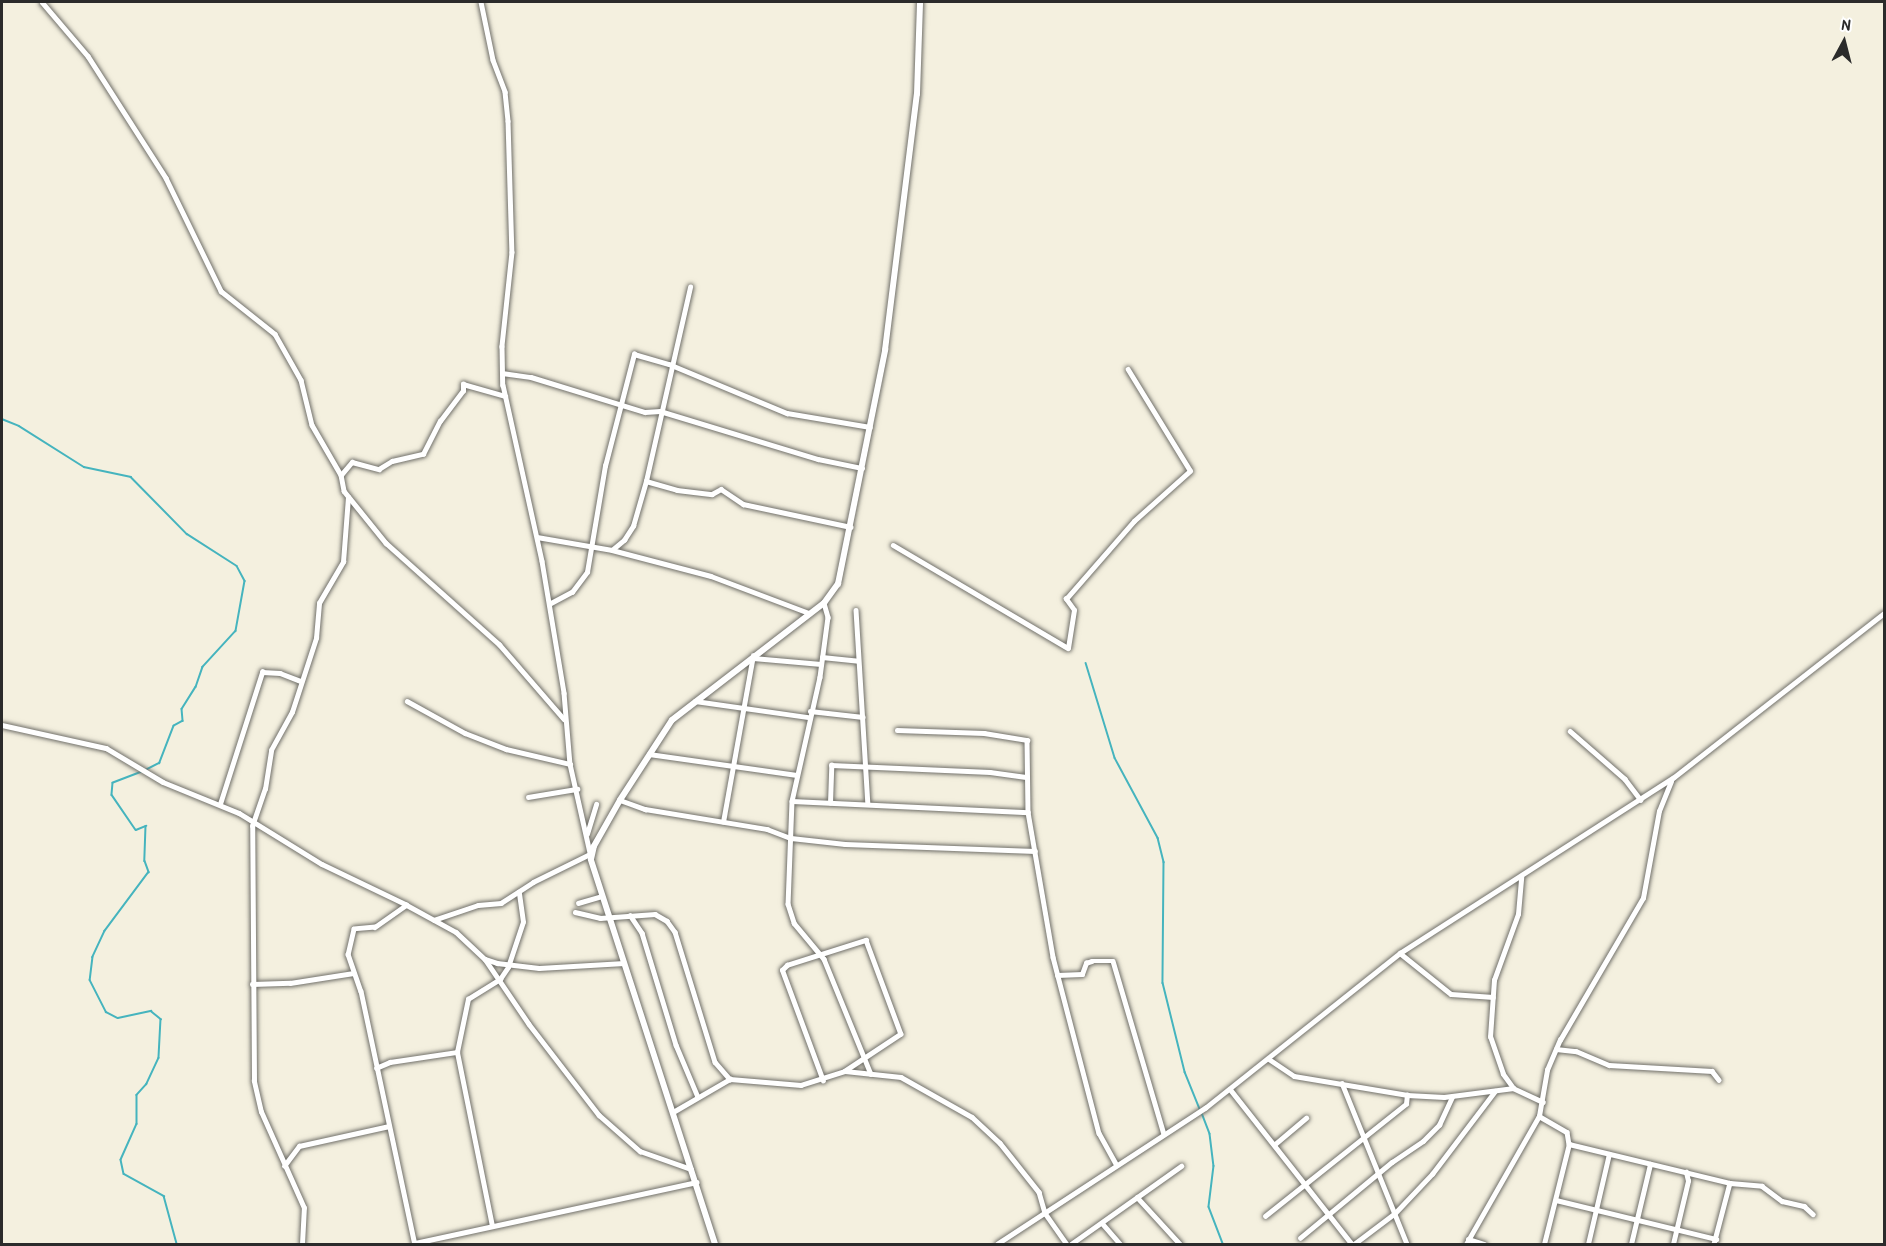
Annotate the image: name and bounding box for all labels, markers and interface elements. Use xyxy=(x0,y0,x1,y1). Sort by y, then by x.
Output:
north arrow xyxy=(1814,12,1874,72)
text: N xyxy=(1841,13,1852,36)

